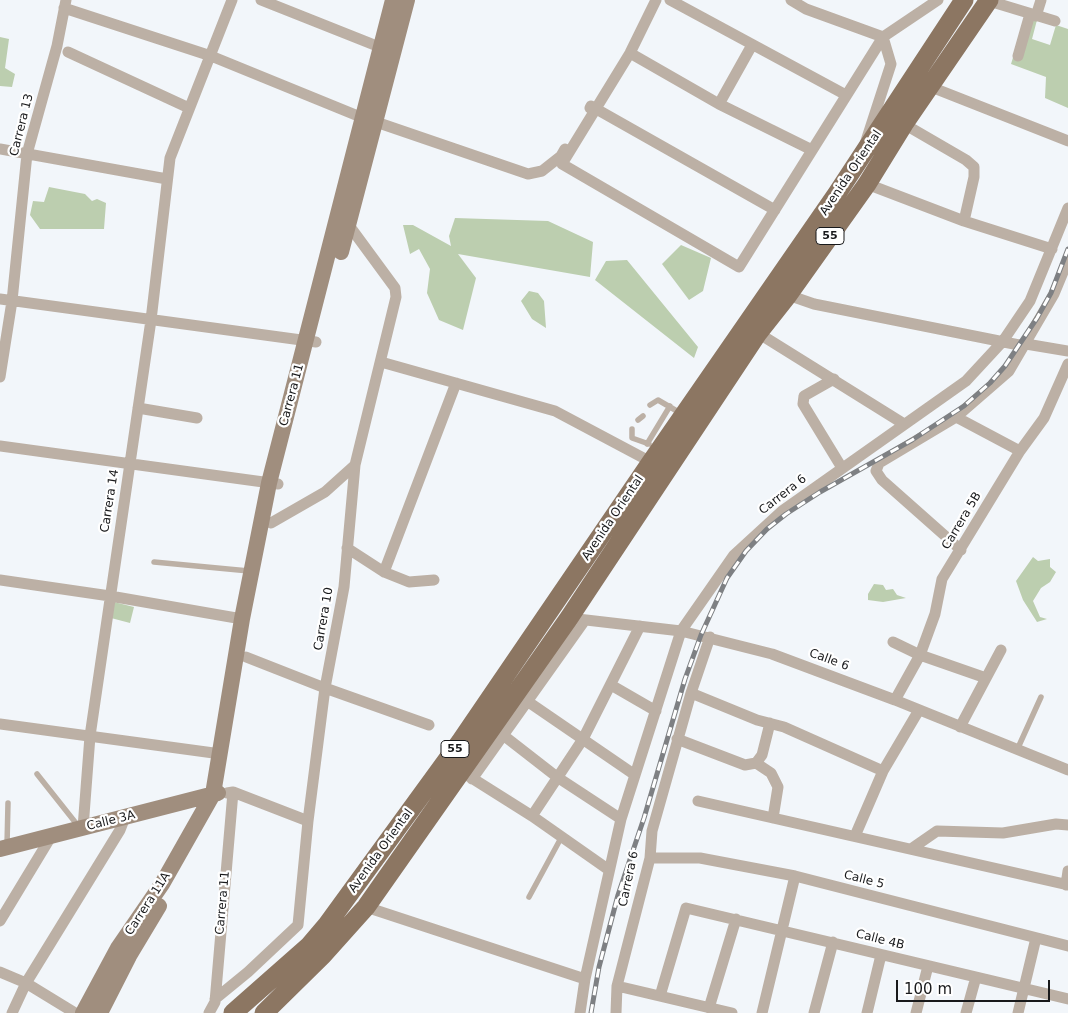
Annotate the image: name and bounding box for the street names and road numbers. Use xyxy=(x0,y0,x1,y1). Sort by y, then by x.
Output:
street label: Carrera 13 xyxy=(7,92,37,158)
street label: Avenida Oriental xyxy=(817,128,885,218)
road number: 55 xyxy=(816,228,844,245)
street label: Carrera 11 xyxy=(277,362,307,428)
street label: Carrera 14 xyxy=(98,468,122,534)
street label: Carrera 6 xyxy=(756,472,810,518)
street label: Avenida Oriental xyxy=(579,473,647,563)
street label: Carrera 5B xyxy=(939,490,985,552)
street label: Carrera 10 xyxy=(311,586,337,652)
street label: Calle 6 xyxy=(807,646,851,674)
road number: 55 xyxy=(441,741,469,758)
street label: Avenida Oriental xyxy=(346,806,416,896)
street label: Calle 3A xyxy=(85,808,137,834)
street label: Carrera 6 xyxy=(616,850,642,908)
street label: Calle 5 xyxy=(842,868,886,892)
street label: Carrera 11A xyxy=(122,870,174,938)
street label: Carrera 11 xyxy=(213,871,233,935)
street label: Calle 4B xyxy=(854,927,906,953)

